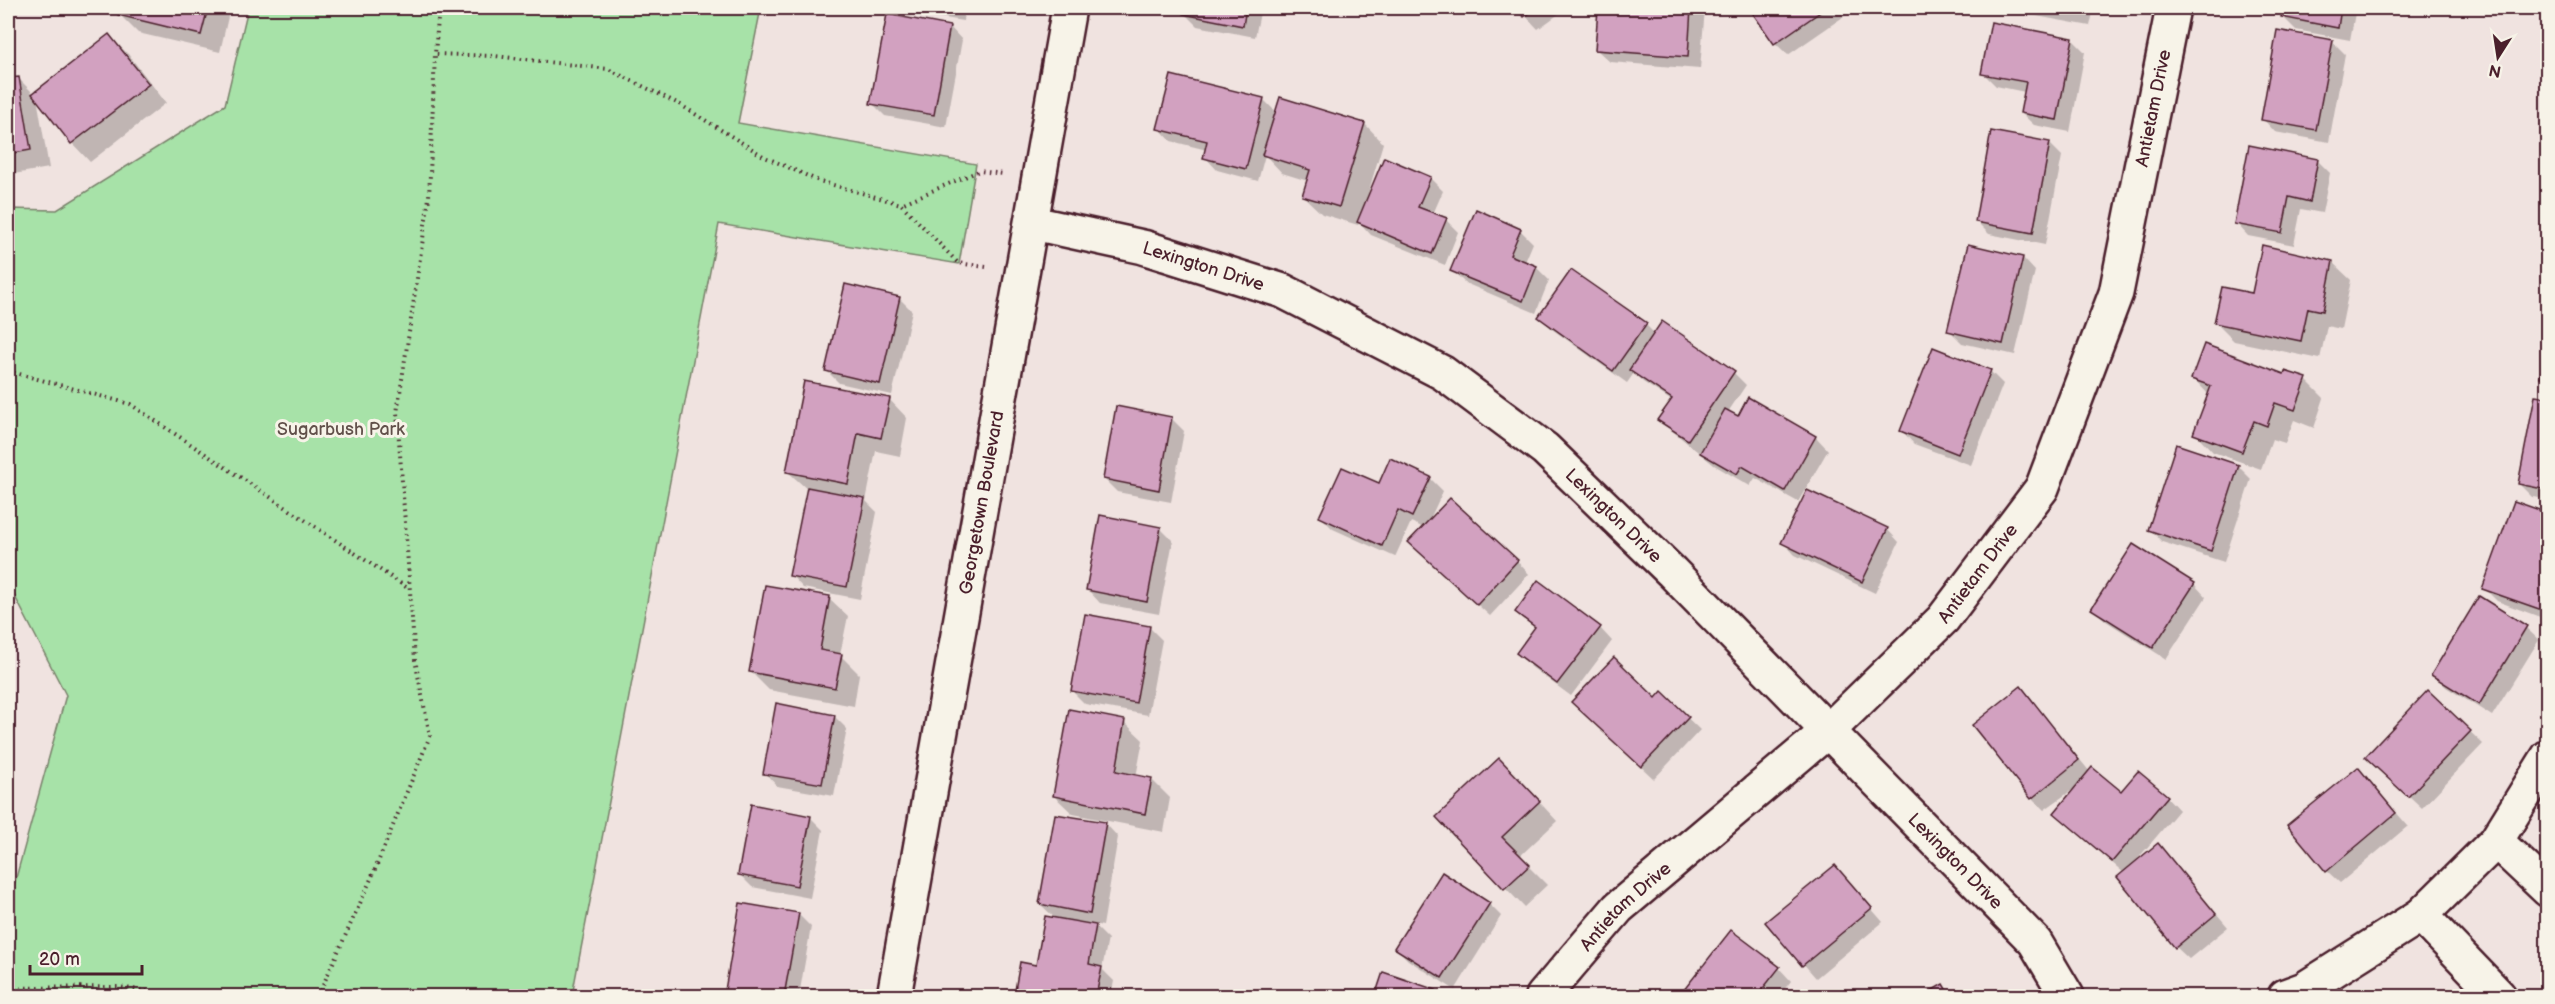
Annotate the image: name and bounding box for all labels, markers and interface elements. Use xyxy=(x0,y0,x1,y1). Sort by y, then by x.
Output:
north arrow xyxy=(2468,27,2528,87)
street label: Antietam Drive xyxy=(2131,48,2175,169)
text: N xyxy=(2487,60,2503,81)
street label: Lexington Drive xyxy=(1140,237,1267,295)
street label: Georgetown Boulevard xyxy=(955,409,1008,596)
park label: Sugarbush Park xyxy=(277,419,405,440)
street label: Lexington Drive xyxy=(1561,464,1667,567)
street label: Antietam Drive xyxy=(1933,519,2022,627)
street label: Lexington Drive xyxy=(1904,809,2007,914)
street label: Antietam Drive xyxy=(1576,857,1675,955)
scale bar xyxy=(30,938,142,976)
text: 20 m xyxy=(39,949,80,970)

